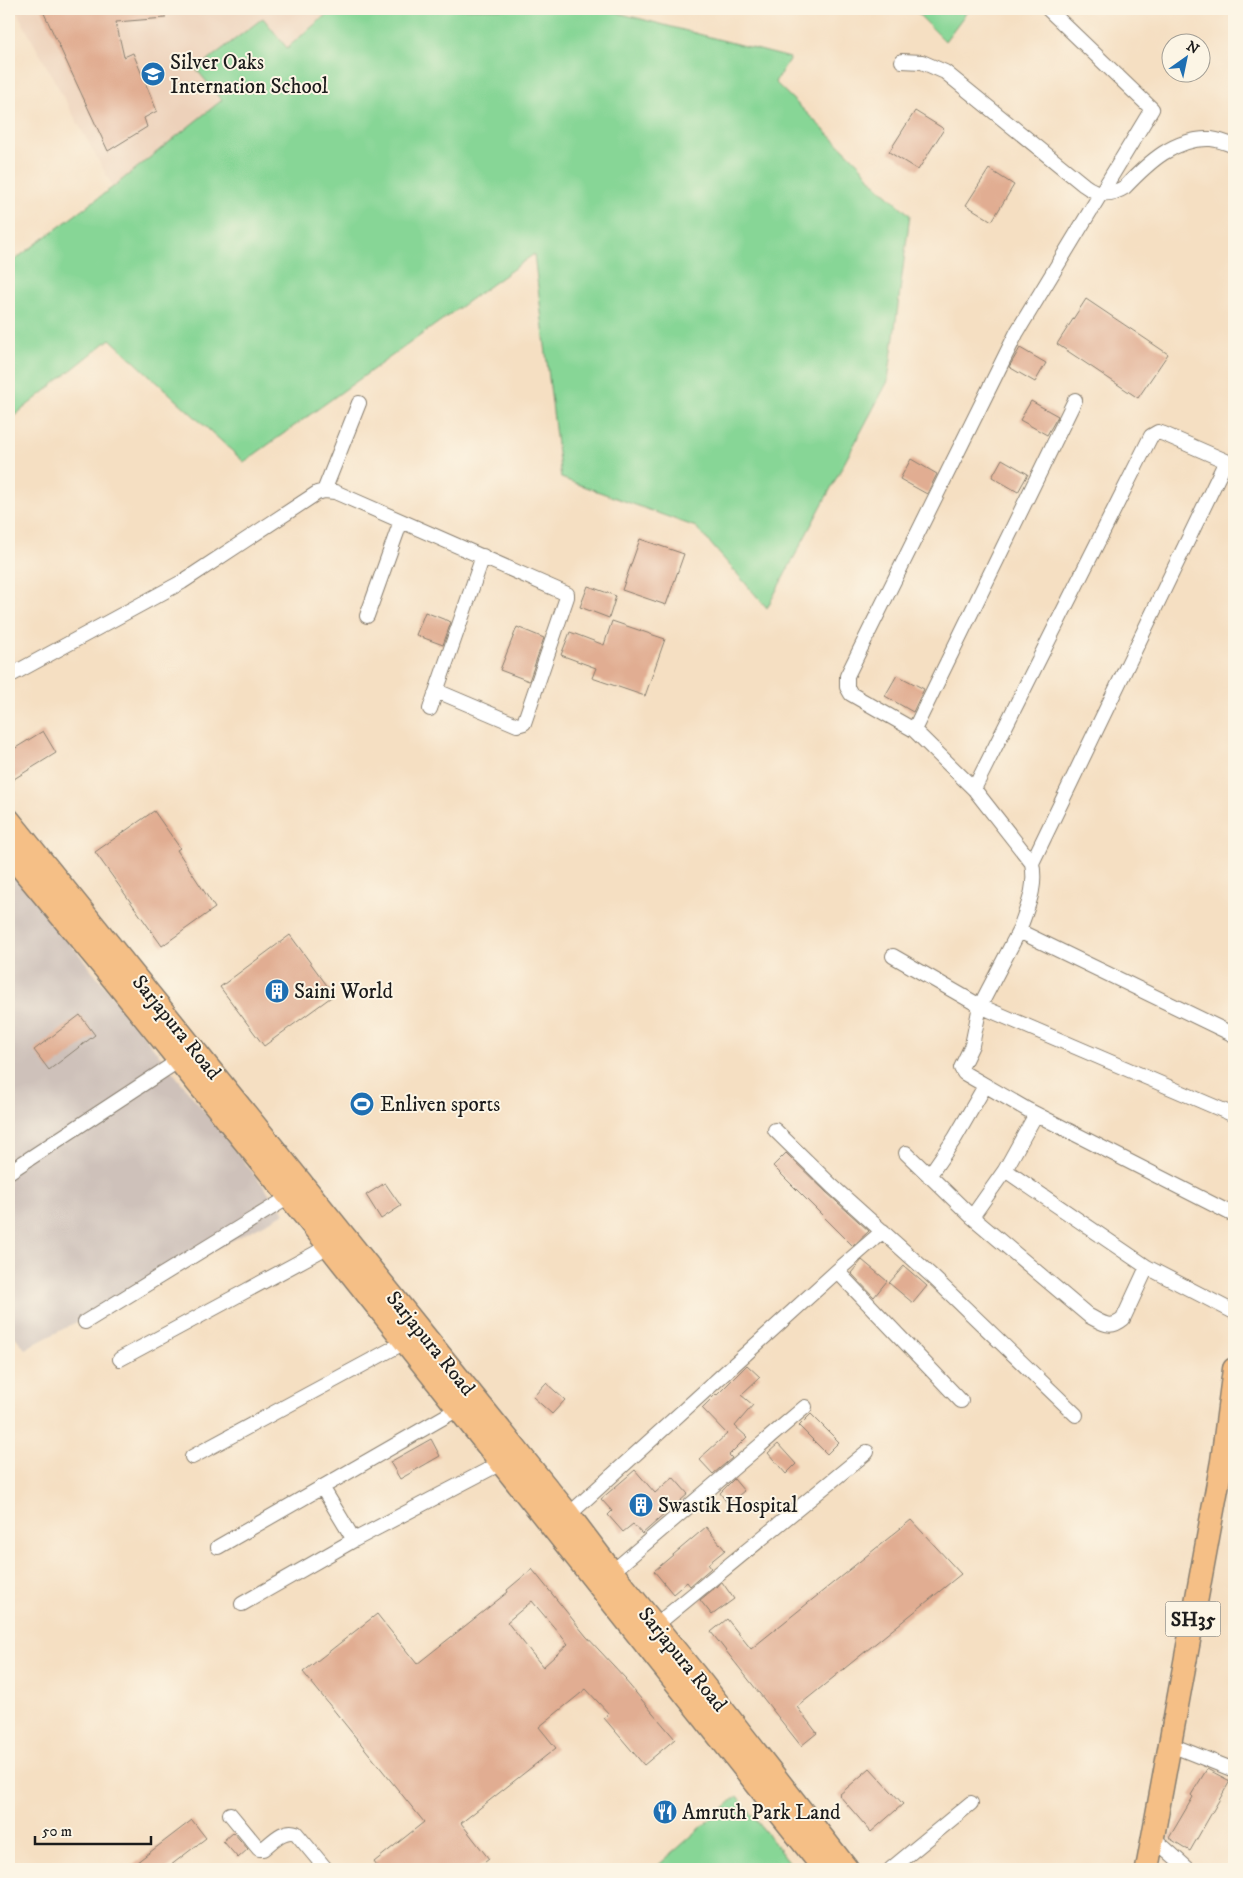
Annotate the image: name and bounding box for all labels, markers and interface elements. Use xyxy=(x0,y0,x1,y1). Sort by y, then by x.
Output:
north arrow xyxy=(1160,32,1210,82)
text: N xyxy=(1183,37,1203,59)
place label: Silver Oaks Internation School xyxy=(170,50,329,100)
school or university icon: Silver Oaks Internation School xyxy=(140,61,166,87)
street label: Sarjapura Road xyxy=(126,970,227,1086)
building icon: Saini World xyxy=(264,978,290,1004)
place label: Saini World xyxy=(294,979,394,1005)
sports icon: Enliven sports xyxy=(349,1091,375,1117)
place label: Enliven sports xyxy=(380,1092,500,1118)
street label: Sarjapura Road xyxy=(380,1286,481,1402)
building icon: Swastik Hospital xyxy=(628,1492,654,1518)
place label: Swastik Hospital xyxy=(658,1493,798,1519)
street label: Sarjapura Road xyxy=(632,1602,733,1718)
road number: SH35 xyxy=(1166,1602,1220,1636)
restaurant icon: Amruth Park Land xyxy=(652,1799,678,1825)
place label: Amruth Park Land xyxy=(682,1800,841,1826)
scale bar xyxy=(35,1813,151,1845)
text: 50 m xyxy=(42,1822,72,1841)

